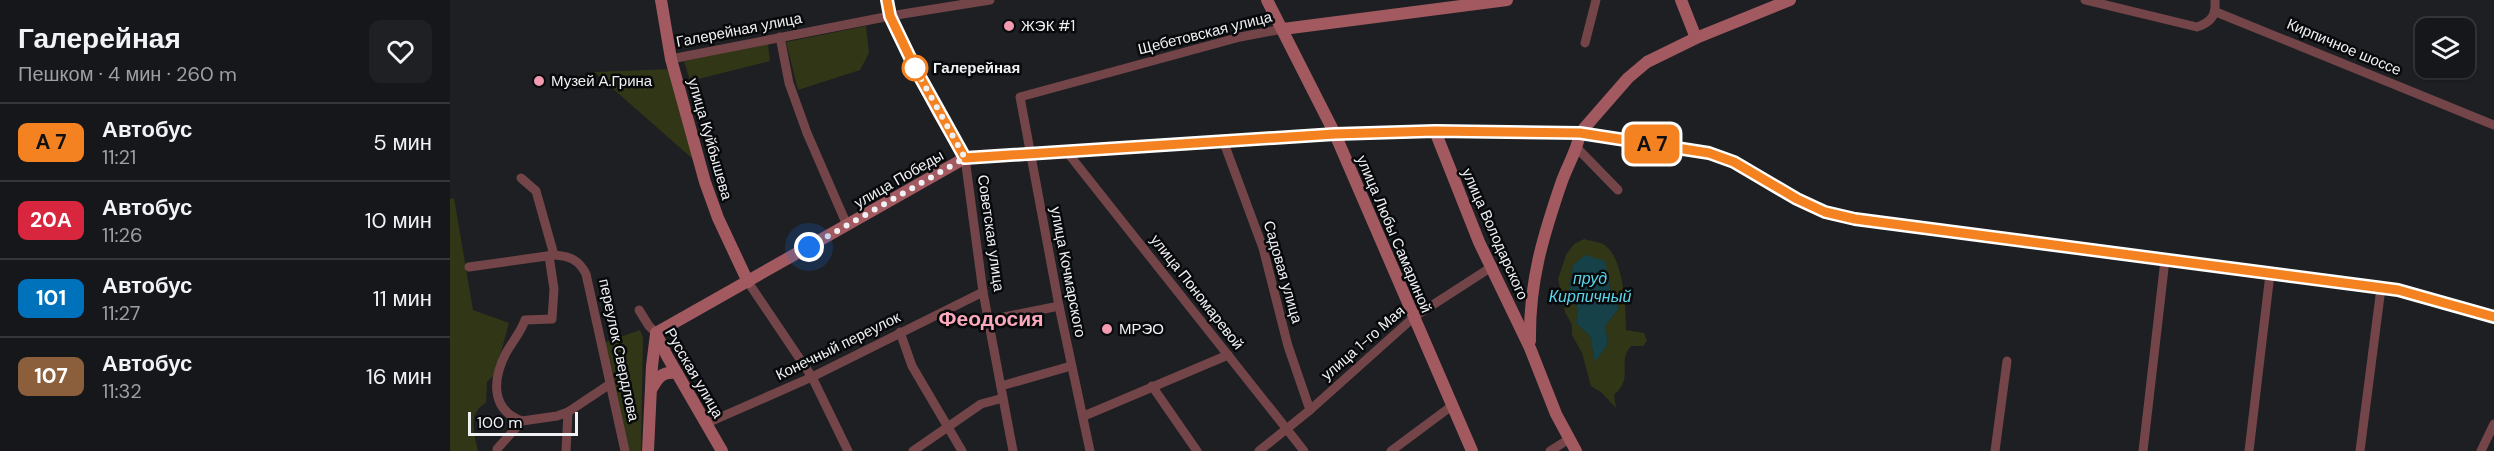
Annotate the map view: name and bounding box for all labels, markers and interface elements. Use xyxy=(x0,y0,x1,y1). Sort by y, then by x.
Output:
street label: Щебетовская улица xyxy=(1136,7,1275,59)
street label: Галерейная улица xyxy=(674,8,804,52)
street label: Кирпичное шоссе xyxy=(2284,14,2404,80)
place label: ЖЭК #1 xyxy=(1021,16,1075,36)
map controls xyxy=(2415,18,2475,78)
button: layers xyxy=(2415,18,2475,78)
marker: ЖЭК #1 xyxy=(1002,19,1016,33)
text: Галерейная xyxy=(18,20,181,57)
button: heart xyxy=(369,20,432,83)
marker: Галерейная xyxy=(902,55,928,81)
place label: Галерейная xyxy=(933,58,1020,78)
text: Пешком · 4 мин · 260 m xyxy=(18,61,237,87)
place label: Музей А.Грина xyxy=(551,71,653,91)
marker: Музей А.Грина xyxy=(532,74,546,88)
street label: улица Куйбышева xyxy=(683,76,737,203)
text: Автобус xyxy=(102,115,192,144)
line badge: A 7 xyxy=(1618,124,1686,164)
text: A 7 xyxy=(35,128,67,156)
text: 5 мин xyxy=(373,128,432,157)
text: A 7 xyxy=(1636,130,1668,158)
text: 11:21 xyxy=(102,144,136,170)
street label: улица Победы xyxy=(851,145,947,213)
street label: улица Любы Самариной xyxy=(1352,152,1436,316)
street label: улица Володарского xyxy=(1457,165,1533,303)
street label: Советская улица xyxy=(973,173,1009,293)
text: Автобус xyxy=(102,193,192,222)
street label: улица Кочмарского xyxy=(1046,205,1090,339)
text: 20А xyxy=(30,206,72,234)
text: 10 мин xyxy=(365,206,432,235)
street label: Садовая улица xyxy=(1259,218,1307,326)
text: 11:26 xyxy=(102,222,143,248)
street label: улица Пономаревой xyxy=(1146,230,1248,354)
your location xyxy=(794,232,824,262)
water label: пруд Кирпичный xyxy=(1549,268,1631,307)
text: Автобус xyxy=(102,271,192,300)
street label: переулок Свердлова xyxy=(594,277,644,424)
text: 101 xyxy=(36,284,66,312)
text: 11 мин xyxy=(373,284,432,313)
text: 11:27 xyxy=(102,300,140,326)
street label: улица 1-го Мая xyxy=(1317,301,1409,385)
district label: Феодосия xyxy=(939,305,1043,333)
street label: Конечный переулок xyxy=(772,307,904,385)
place label: МРЭО xyxy=(1119,319,1164,339)
marker: МРЭО xyxy=(1100,322,1114,336)
street label: Русская улица xyxy=(660,324,728,422)
text: Автобус xyxy=(102,349,192,378)
text: 107 xyxy=(34,362,68,390)
text: 16 мин xyxy=(366,362,432,391)
text: 11:32 xyxy=(102,378,142,404)
scale bar xyxy=(468,409,578,436)
text: 100 m xyxy=(477,412,522,433)

